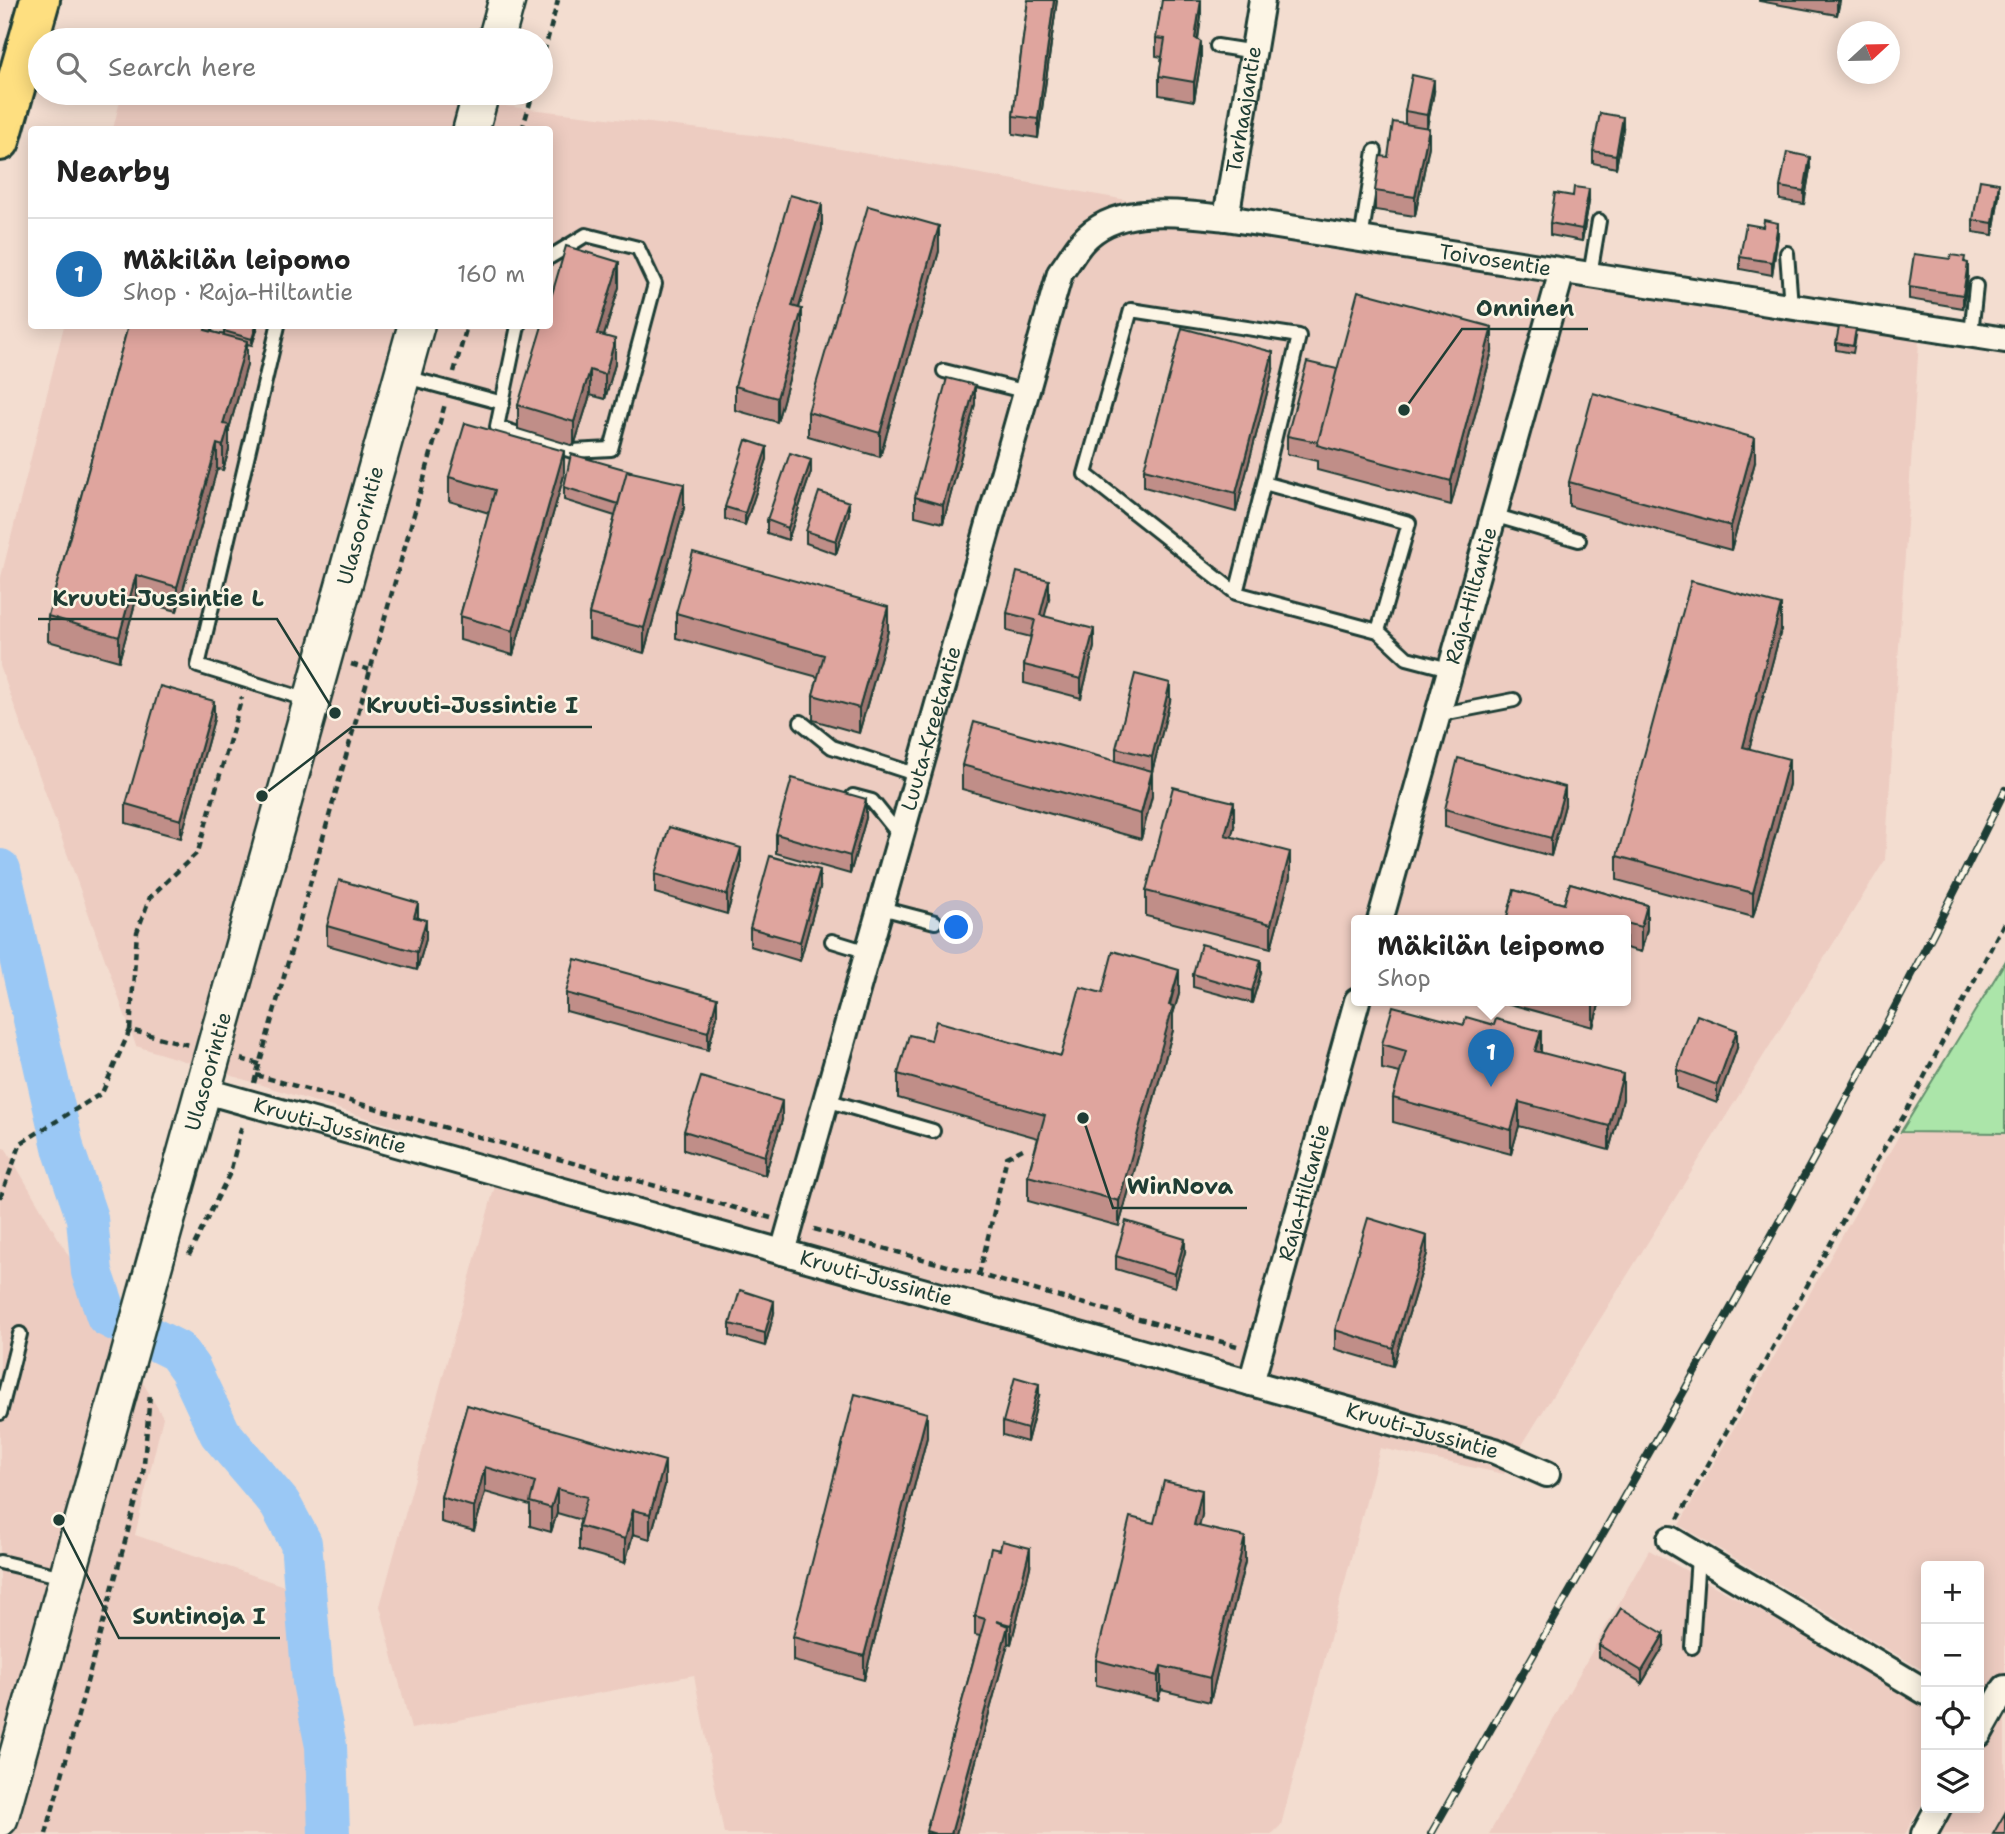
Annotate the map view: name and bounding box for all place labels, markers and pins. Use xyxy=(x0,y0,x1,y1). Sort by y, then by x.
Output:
callout: Onninen xyxy=(1462,285,1588,329)
callout: Kruuti-Jussintie L xyxy=(38,575,277,619)
callout: Kruuti-Jussintie I xyxy=(352,683,592,727)
pin: 1 xyxy=(1468,1029,1514,1087)
callout: WinNova xyxy=(1113,1164,1247,1208)
callout: Suntinoja I xyxy=(119,1594,280,1638)

